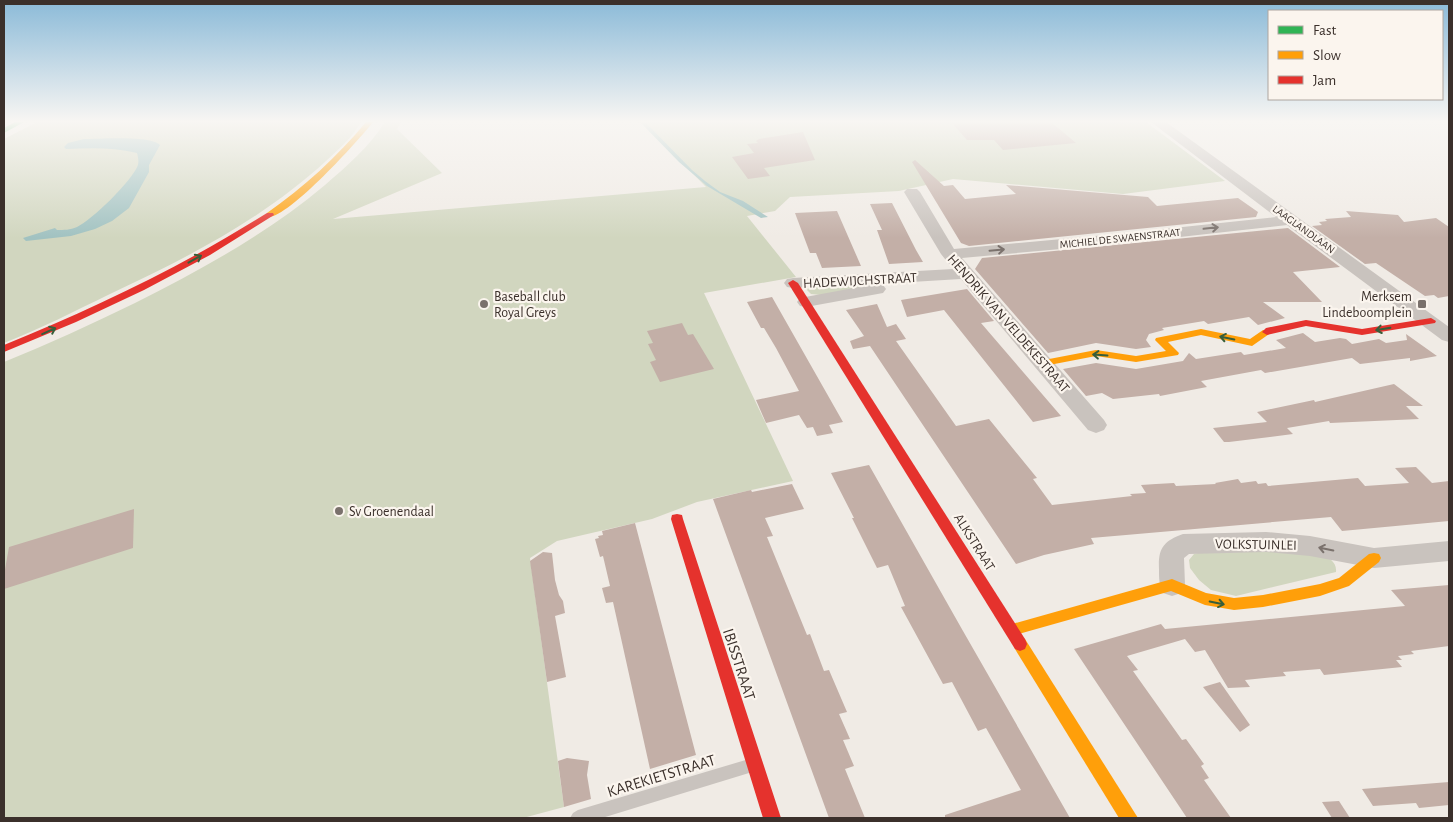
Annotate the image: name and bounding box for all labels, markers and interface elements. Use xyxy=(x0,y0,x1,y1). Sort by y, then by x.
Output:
legend xyxy=(1268,10,1443,100)
text: Fast xyxy=(1313,23,1337,38)
text: Slow xyxy=(1313,48,1341,63)
text: Jam xyxy=(1313,73,1336,88)
street label: LAAGLANDLAAN xyxy=(1270,203,1337,256)
one-way arrow xyxy=(1203,223,1219,233)
street label: MICHIEL DE SWAENSTRAAT xyxy=(1059,227,1182,250)
one-way arrow xyxy=(989,245,1005,255)
street label: HENDRIK VAN VELDEKESTRAAT xyxy=(945,252,1072,395)
one-way arrow xyxy=(187,254,201,264)
street label: HADEWIJCHSTRAAT xyxy=(803,271,917,291)
place label: Baseball club Royal Greys xyxy=(494,290,566,320)
place label: Merksem Lindeboomplein xyxy=(1322,290,1412,320)
marker: Baseball club Royal Greys xyxy=(478,298,490,310)
marker: Merksem Lindeboomplein xyxy=(1416,298,1428,310)
one-way arrow xyxy=(1375,324,1391,334)
one-way arrow xyxy=(41,325,56,335)
one-way arrow xyxy=(1220,333,1236,342)
one-way arrow xyxy=(1093,350,1109,359)
marker: Sv Groenendaal xyxy=(333,505,345,517)
place label: Sv Groenendaal xyxy=(349,505,434,519)
street label: ALKSTRAAT xyxy=(951,511,997,574)
street label: VOLKSTUINLEI xyxy=(1215,537,1297,553)
one-way arrow xyxy=(1319,544,1335,554)
one-way arrow xyxy=(1208,599,1224,608)
street label: IBISSTRAAT xyxy=(720,627,758,702)
street label: KAREKIETSTRAAT xyxy=(605,752,718,800)

